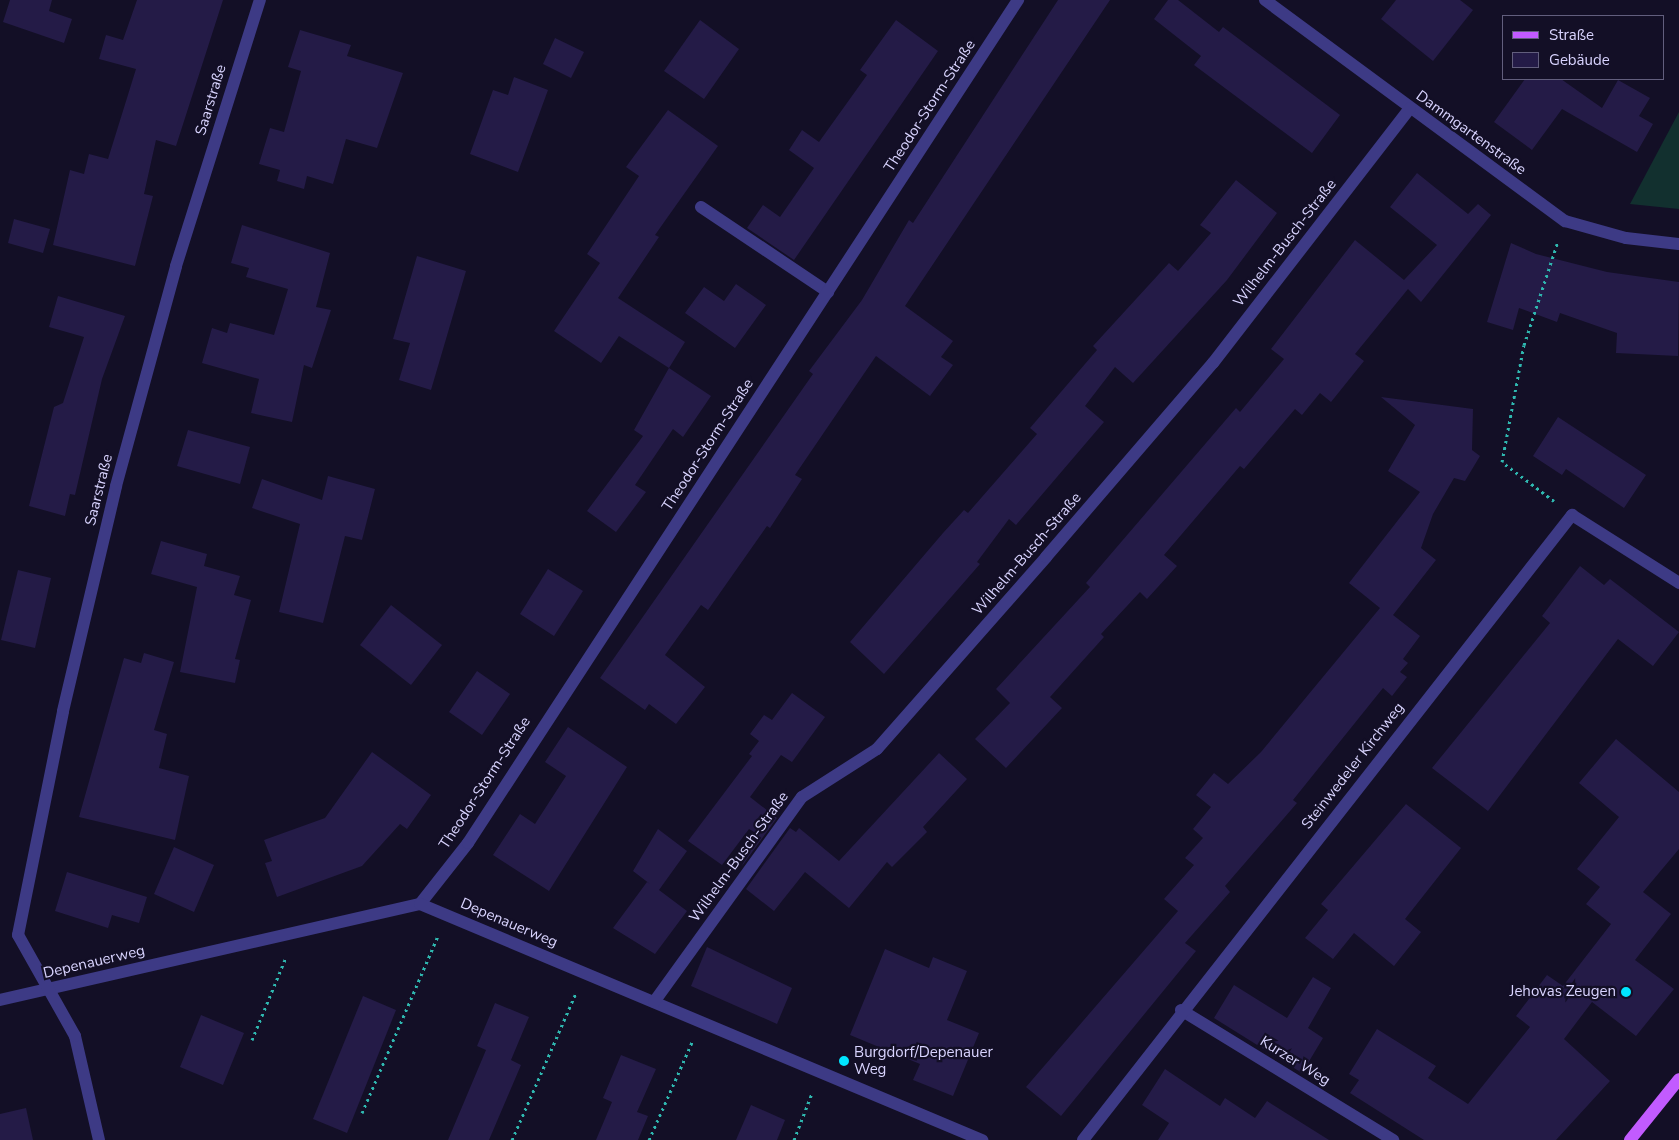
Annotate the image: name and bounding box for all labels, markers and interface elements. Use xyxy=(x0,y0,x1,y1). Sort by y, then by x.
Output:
legend xyxy=(1502,15,1664,80)
text: Straße xyxy=(1549,25,1594,45)
street label: Theodor-Storm-Straße xyxy=(881,37,979,175)
text: Gebäude xyxy=(1549,50,1610,70)
street label: Saarstraße xyxy=(192,62,230,138)
street label: Dammgartenstraße xyxy=(1412,87,1530,179)
street label: Wilhelm-Busch-Straße xyxy=(1230,176,1340,310)
street label: Theodor-Storm-Straße xyxy=(659,376,757,514)
street label: Saarstraße xyxy=(81,452,117,528)
street label: Wilhelm-Busch-Straße xyxy=(969,489,1085,619)
street label: Steinwedeler Kirchweg xyxy=(1298,699,1408,833)
street label: Theodor-Storm-Straße xyxy=(436,714,534,852)
street label: Wilhelm-Busch-Straße xyxy=(686,788,792,926)
street label: Depenauerweg xyxy=(458,894,560,952)
street label: Depenauerweg xyxy=(41,942,147,982)
place label: Jehovas Zeugen xyxy=(1510,983,1616,1001)
marker: Jehovas Zeugen xyxy=(1620,986,1632,998)
street label: Kurzer Weg xyxy=(1257,1032,1333,1090)
place label: Burgdorf/Depenauer Weg xyxy=(854,1043,993,1078)
marker: Burgdorf/Depenauer Weg xyxy=(838,1055,850,1067)

